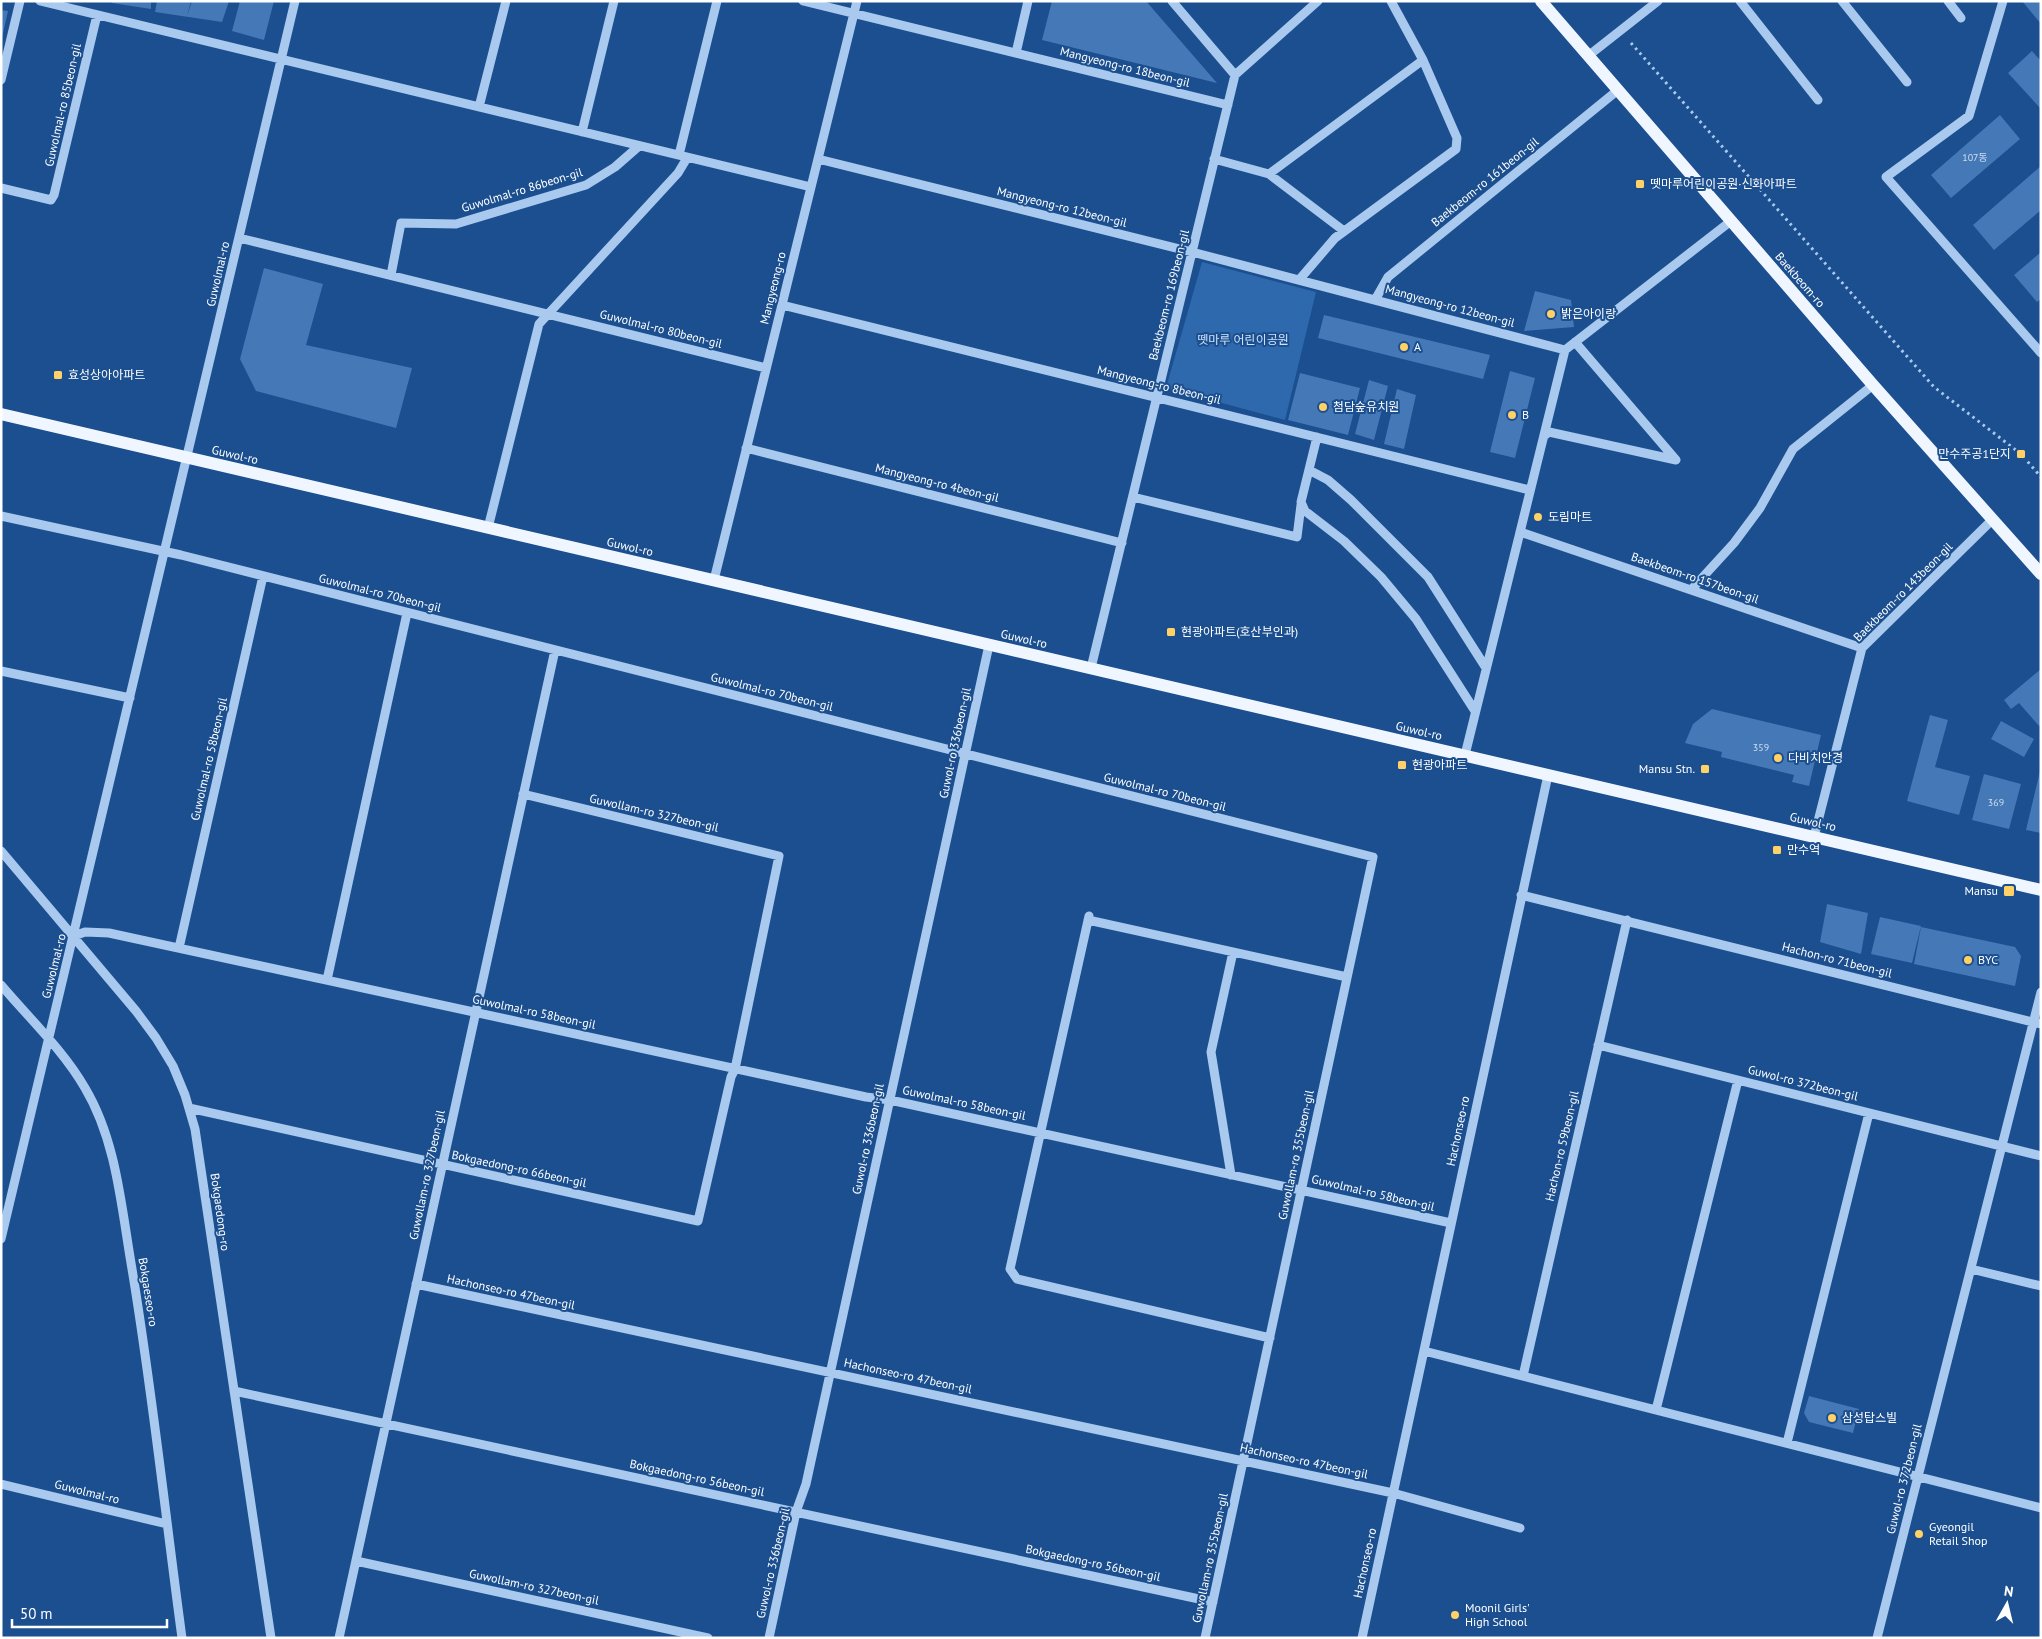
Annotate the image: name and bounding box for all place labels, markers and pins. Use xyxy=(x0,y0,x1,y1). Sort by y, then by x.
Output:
place label: 뗏마루어린이공원·신화아파트 xyxy=(1650,176,1797,191)
marker: 뗏마루어린이공원·신화아파트 xyxy=(1634,178,1646,190)
place label: 밝은아이랑 xyxy=(1561,306,1616,321)
marker: 밝은아이랑 xyxy=(1545,308,1557,320)
place label: A xyxy=(1414,339,1421,354)
marker: A xyxy=(1398,341,1410,353)
place label: 효성상아아파트 xyxy=(68,367,145,382)
marker: 효성상아아파트 xyxy=(52,369,64,381)
place label: 첨담숲유치원 xyxy=(1333,399,1399,414)
marker: 첨담숲유치원 xyxy=(1317,401,1329,413)
place label: B xyxy=(1522,407,1529,422)
marker: B xyxy=(1506,409,1518,421)
place label: 만수주공1단지 xyxy=(1938,446,2011,461)
marker: 만수주공1단지 xyxy=(2015,448,2027,460)
place label: 도림마트 xyxy=(1548,509,1592,524)
marker: 도림마트 xyxy=(1532,511,1544,523)
place label: 현광아파트(호산부인과) xyxy=(1181,624,1298,639)
marker: 현광아파트(호산부인과) xyxy=(1165,626,1177,638)
place label: 다비치안경 xyxy=(1788,750,1843,765)
marker: 다비치안경 xyxy=(1772,752,1784,764)
place label: 현광아파트 xyxy=(1412,757,1467,772)
marker: 현광아파트 xyxy=(1396,759,1408,771)
place label: Mansu Stn. xyxy=(1639,761,1695,776)
marker: Mansu Stn. xyxy=(1699,763,1711,775)
place label: 만수역 xyxy=(1787,842,1820,857)
marker: 만수역 xyxy=(1771,844,1783,856)
place label: Mansu xyxy=(1964,883,1998,898)
marker: Mansu xyxy=(2002,884,2016,898)
place label: BYC xyxy=(1978,952,1998,967)
marker: BYC xyxy=(1962,954,1974,966)
place label: 삼성탑스빌 xyxy=(1842,1410,1897,1425)
marker: 삼성탑스빌 xyxy=(1826,1412,1838,1424)
place label: Gyeongil Retail Shop xyxy=(1929,1519,1987,1548)
marker: Gyeongil Retail Shop xyxy=(1913,1528,1925,1540)
place label: Moonil Girls' High School xyxy=(1465,1600,1530,1629)
marker: Moonil Girls' High School xyxy=(1449,1609,1461,1621)

